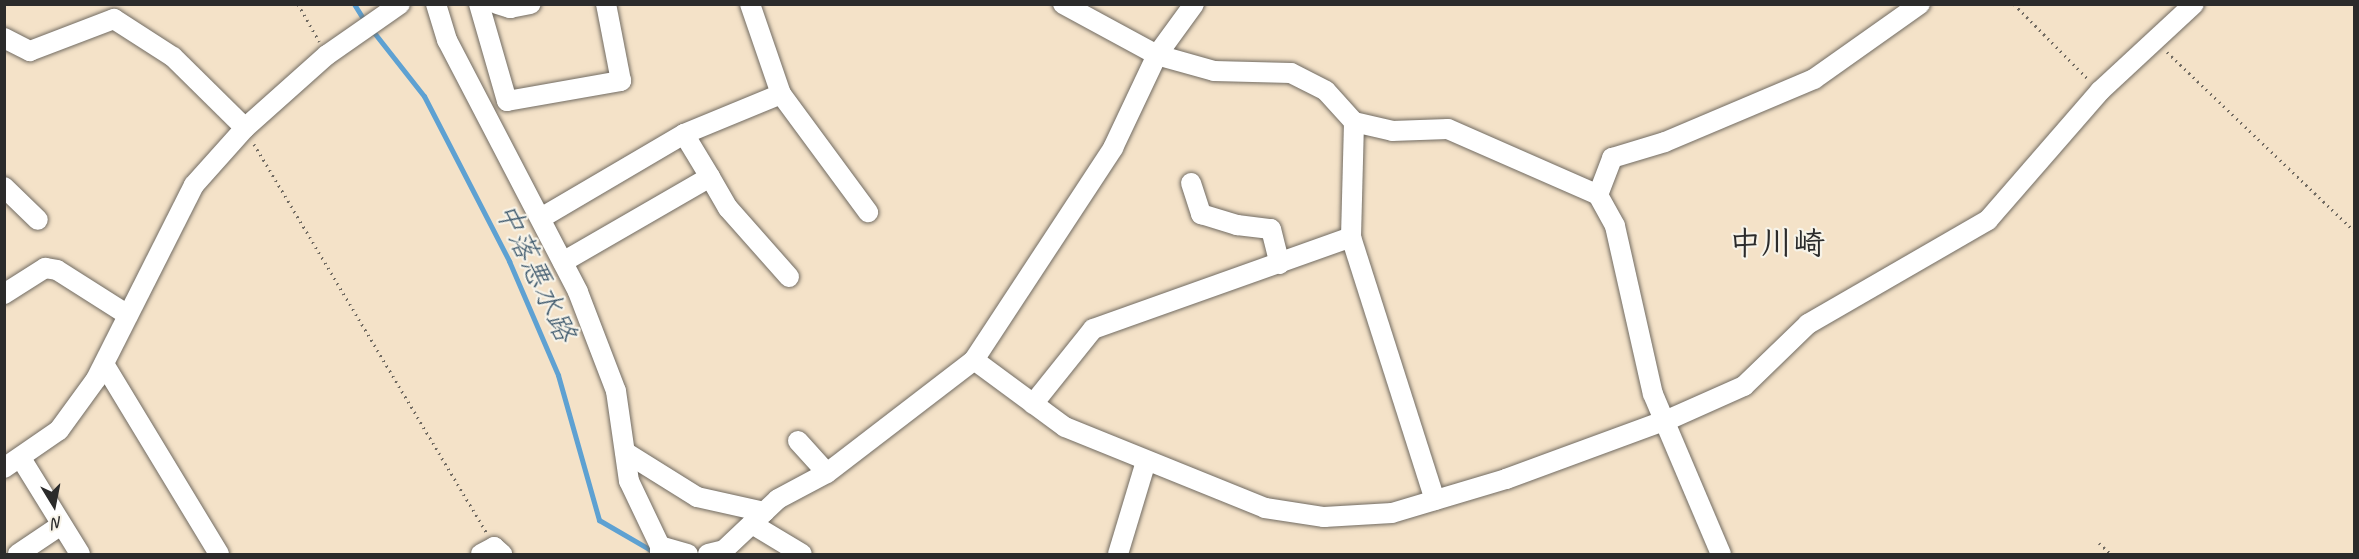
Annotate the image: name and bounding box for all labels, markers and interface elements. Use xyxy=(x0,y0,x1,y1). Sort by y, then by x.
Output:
water label: 中落悪水路 xyxy=(488,196,584,348)
district label: 中川崎 xyxy=(1729,225,1825,263)
north arrow xyxy=(24,475,84,535)
text: N xyxy=(51,512,64,533)

